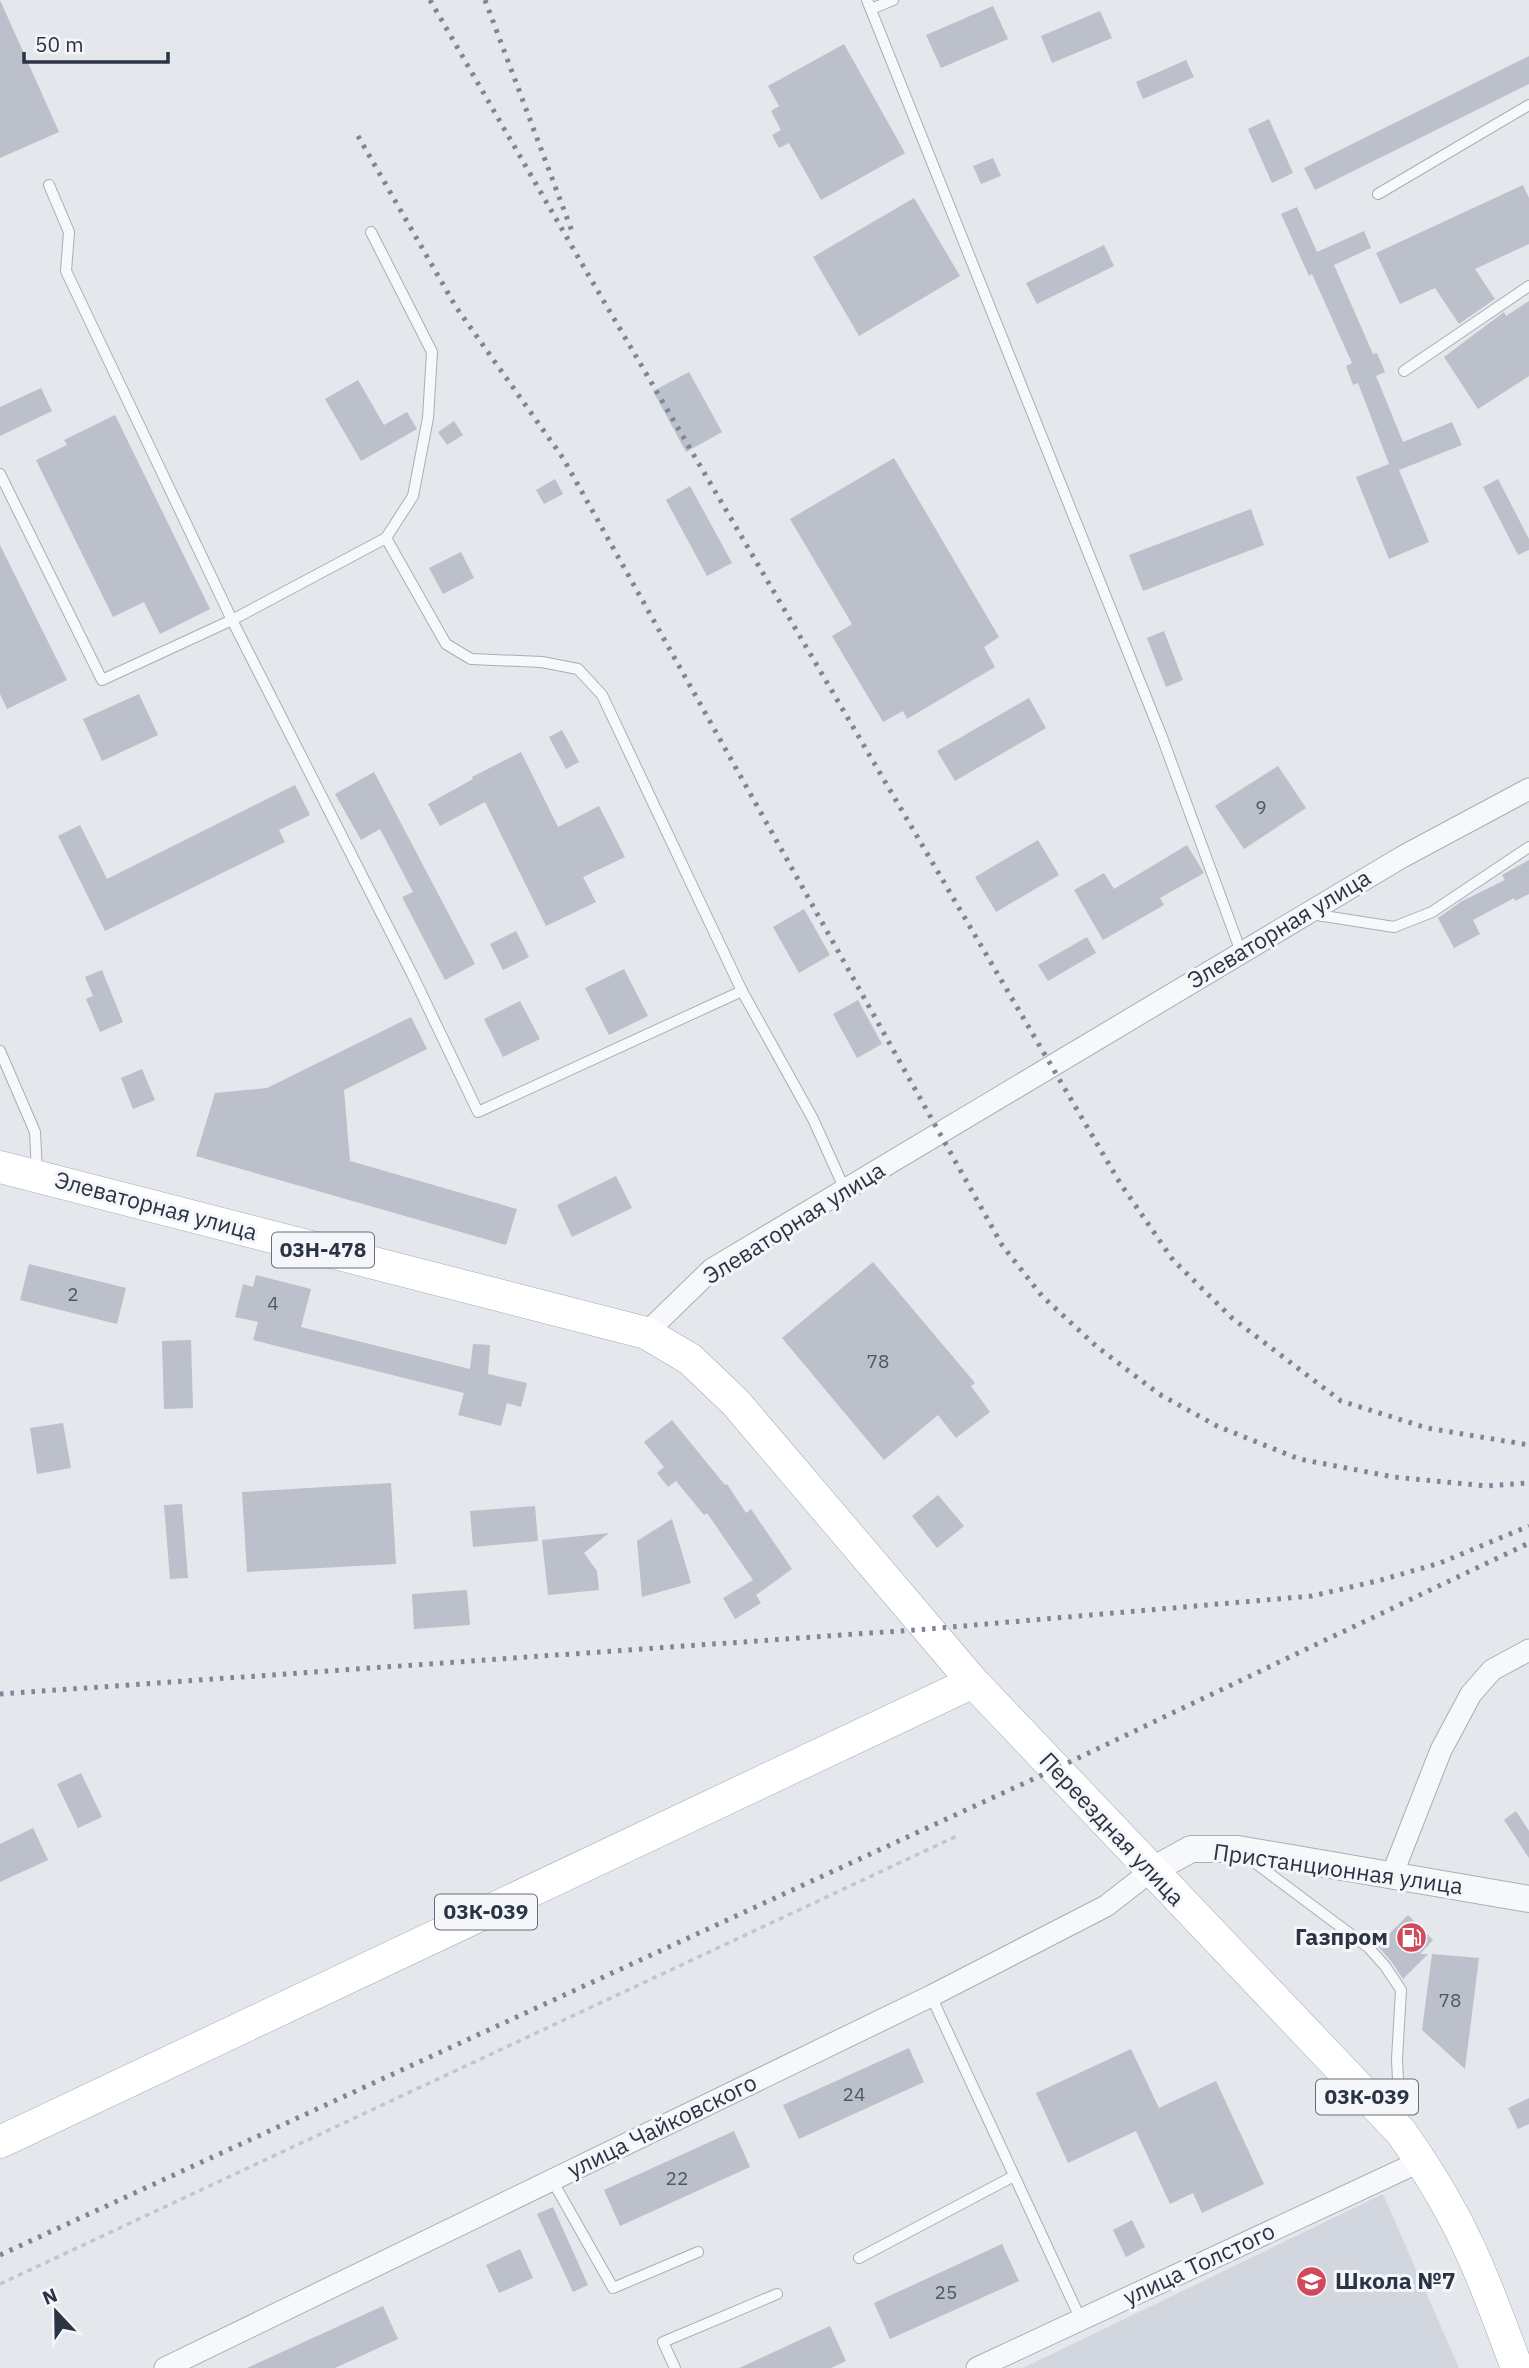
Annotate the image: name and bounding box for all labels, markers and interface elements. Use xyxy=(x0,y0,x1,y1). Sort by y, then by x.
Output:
scale bar xyxy=(24,21,168,65)
text: 50 m xyxy=(35,30,84,58)
house number: 9 xyxy=(1255,795,1267,819)
street label: Элеваторная улица xyxy=(1181,862,1376,995)
street label: Элеваторная улица xyxy=(697,1154,890,1290)
street label: Элеваторная улица xyxy=(52,1164,261,1247)
road number: 03Н-478 xyxy=(272,1232,374,1268)
house number: 2 xyxy=(67,1282,79,1306)
house number: 4 xyxy=(267,1291,279,1315)
house number: 78 xyxy=(867,1349,889,1373)
street label: Переездная улица xyxy=(1034,1745,1192,1912)
street label: Пристанционная улица xyxy=(1211,1836,1465,1900)
road number: 03К-039 xyxy=(435,1895,537,1930)
fuel station icon: Газпром xyxy=(1394,1920,1428,1954)
place label: Газпром xyxy=(1295,1921,1388,1951)
house number: 78 xyxy=(1439,1988,1461,2012)
street label: улица Чайковского xyxy=(562,2066,761,2184)
road number: 03К-039 xyxy=(1316,2080,1418,2114)
house number: 24 xyxy=(843,2082,865,2106)
house number: 22 xyxy=(666,2166,688,2190)
street label: улица Толстого xyxy=(1118,2215,1279,2311)
school or university icon: Школа №7 xyxy=(1295,2264,1329,2298)
place label: Школа №7 xyxy=(1335,2265,1456,2295)
north arrow xyxy=(21,2277,91,2347)
house number: 25 xyxy=(935,2280,957,2304)
text: N xyxy=(39,2283,61,2310)

